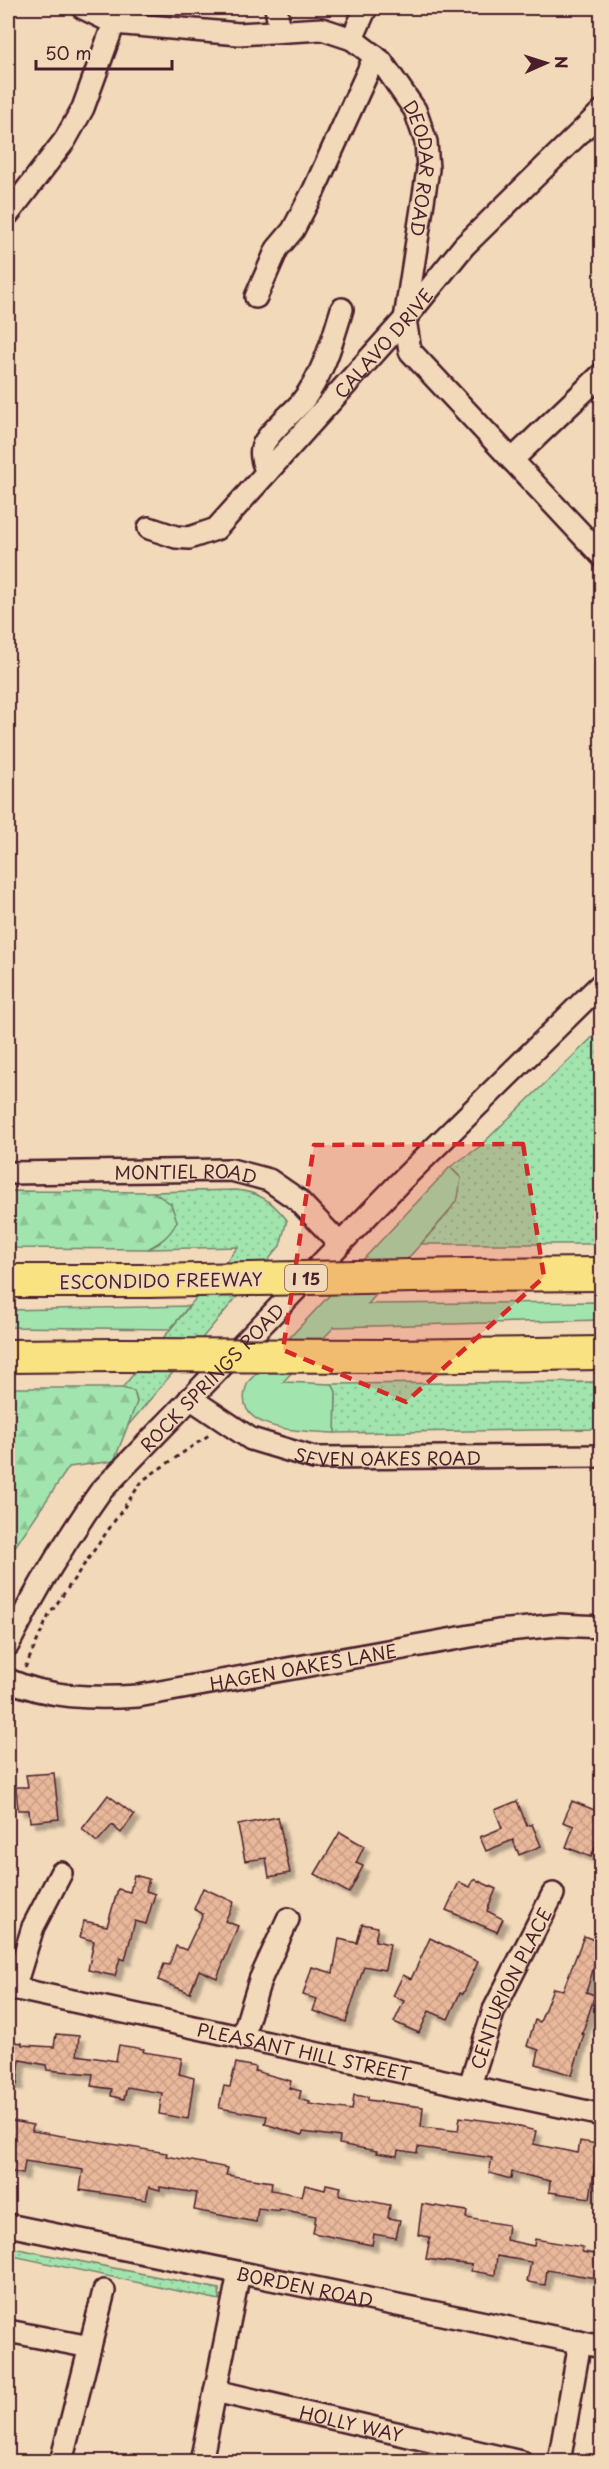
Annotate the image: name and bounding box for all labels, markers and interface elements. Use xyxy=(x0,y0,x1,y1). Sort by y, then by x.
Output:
scale bar xyxy=(36,33,172,71)
north arrow xyxy=(516,33,576,93)
text: 50 m xyxy=(45,39,92,66)
text: N xyxy=(550,55,574,69)
street label: DEODAR ROAD xyxy=(398,94,442,238)
street label: CALAVO DRIVE xyxy=(327,282,439,404)
street label: MONTIEL ROAD xyxy=(114,1156,260,1190)
street label: ESCONDIDO FREEWAY xyxy=(59,1265,263,1295)
road number: I 15 xyxy=(285,1265,327,1291)
street label: ROCK SPRINGS ROAD xyxy=(133,1296,290,1457)
street label: SEVEN OAKES ROAD xyxy=(291,1439,481,1472)
street label: HAGEN OAKES LANE xyxy=(207,1636,399,1696)
street label: CENTURION PLACE xyxy=(462,1902,558,2072)
street label: PLEASANT HILL STREET xyxy=(195,2015,414,2087)
street label: BORDEN ROAD xyxy=(234,2259,376,2313)
street label: HOLLY WAY xyxy=(297,2398,406,2448)

